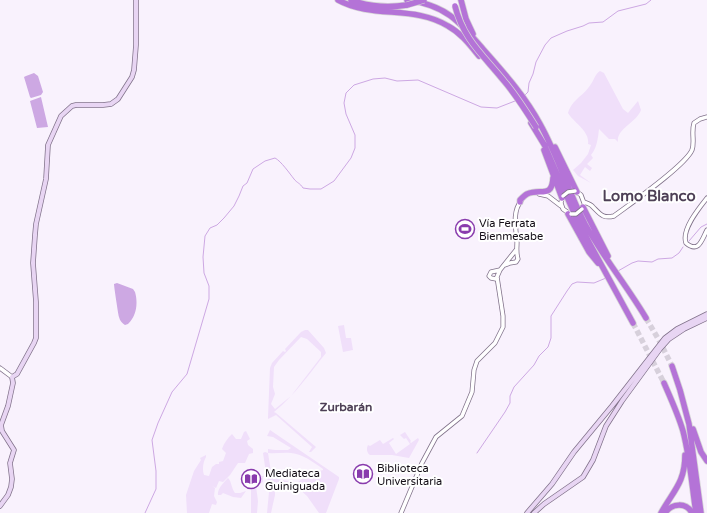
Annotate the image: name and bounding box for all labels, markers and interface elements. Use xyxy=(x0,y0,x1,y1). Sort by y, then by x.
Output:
district label: Lomo Blanco xyxy=(602,187,696,205)
place label: Vía Ferrata Bienmesabe xyxy=(479,217,543,243)
sports icon: Vía Ferrata Bienmesabe xyxy=(454,218,476,240)
district label: Zurbarán xyxy=(320,400,372,414)
place label: Biblioteca Universitaria xyxy=(377,462,442,488)
library icon: Biblioteca Universitaria xyxy=(352,463,374,485)
place label: Mediateca Guiniguada xyxy=(265,467,325,493)
library icon: Mediateca Guiniguada xyxy=(240,468,262,490)

